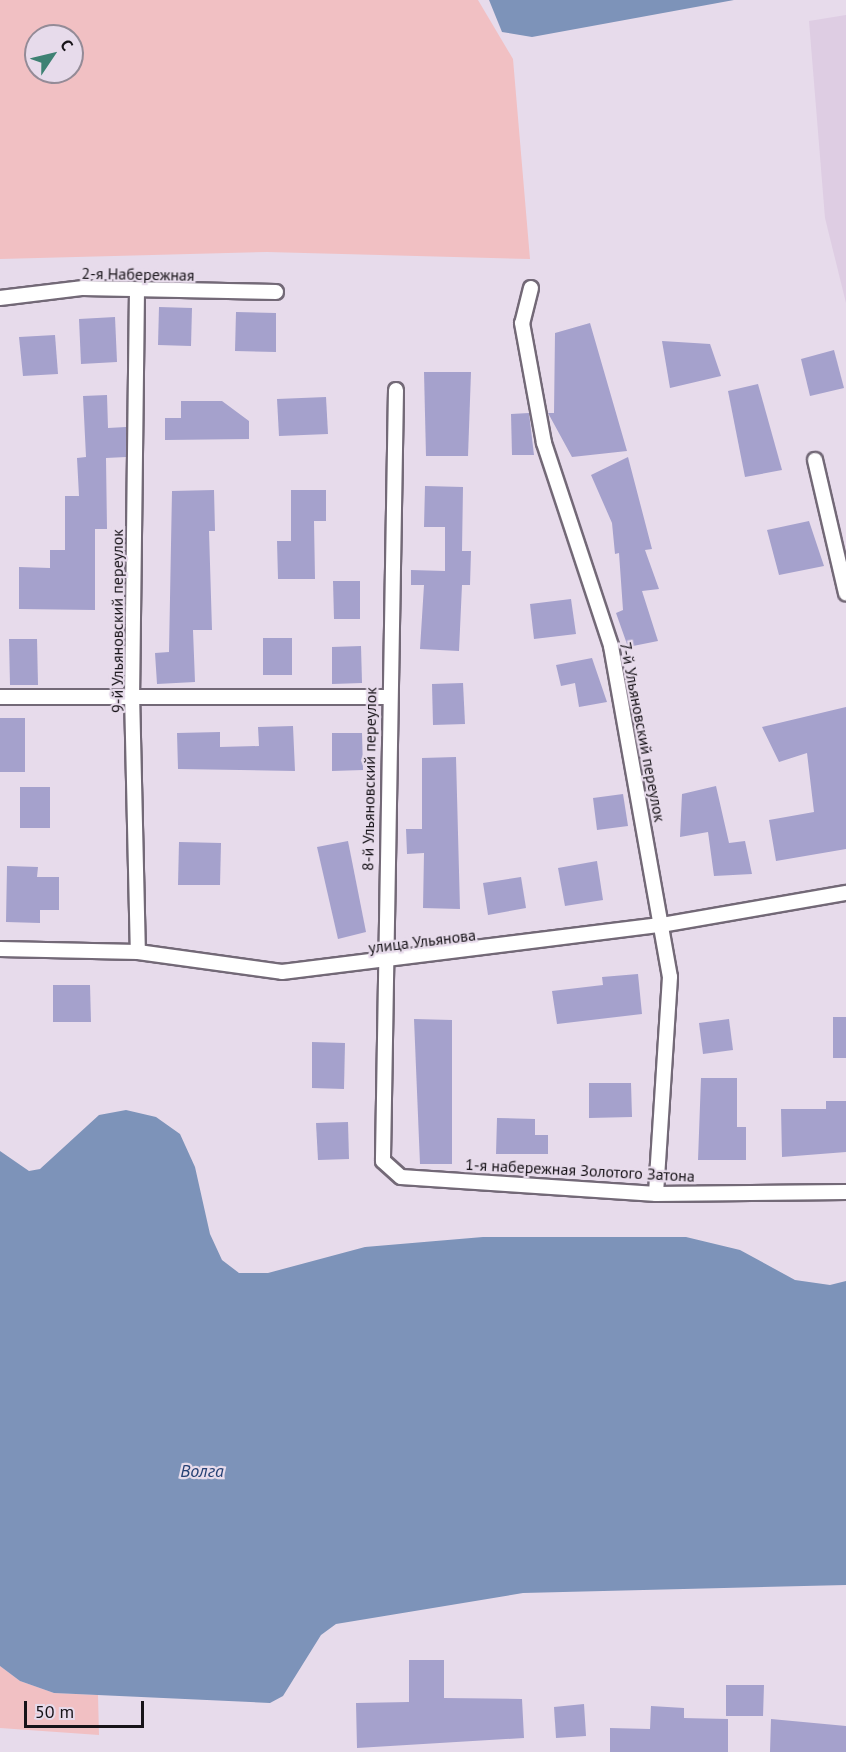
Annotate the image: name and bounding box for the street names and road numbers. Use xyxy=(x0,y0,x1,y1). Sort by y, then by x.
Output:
street label: 2-я Набережная xyxy=(81,263,195,285)
street label: 9-й Ульяновский переулок xyxy=(107,529,127,713)
street label: 7-й Ульяновский переулок xyxy=(616,640,670,824)
street label: 8-й Ульяновский переулок xyxy=(358,687,380,871)
street label: улица Ульянова xyxy=(367,925,477,957)
street label: 1-я набережная Золотого Затона xyxy=(465,1154,695,1186)

